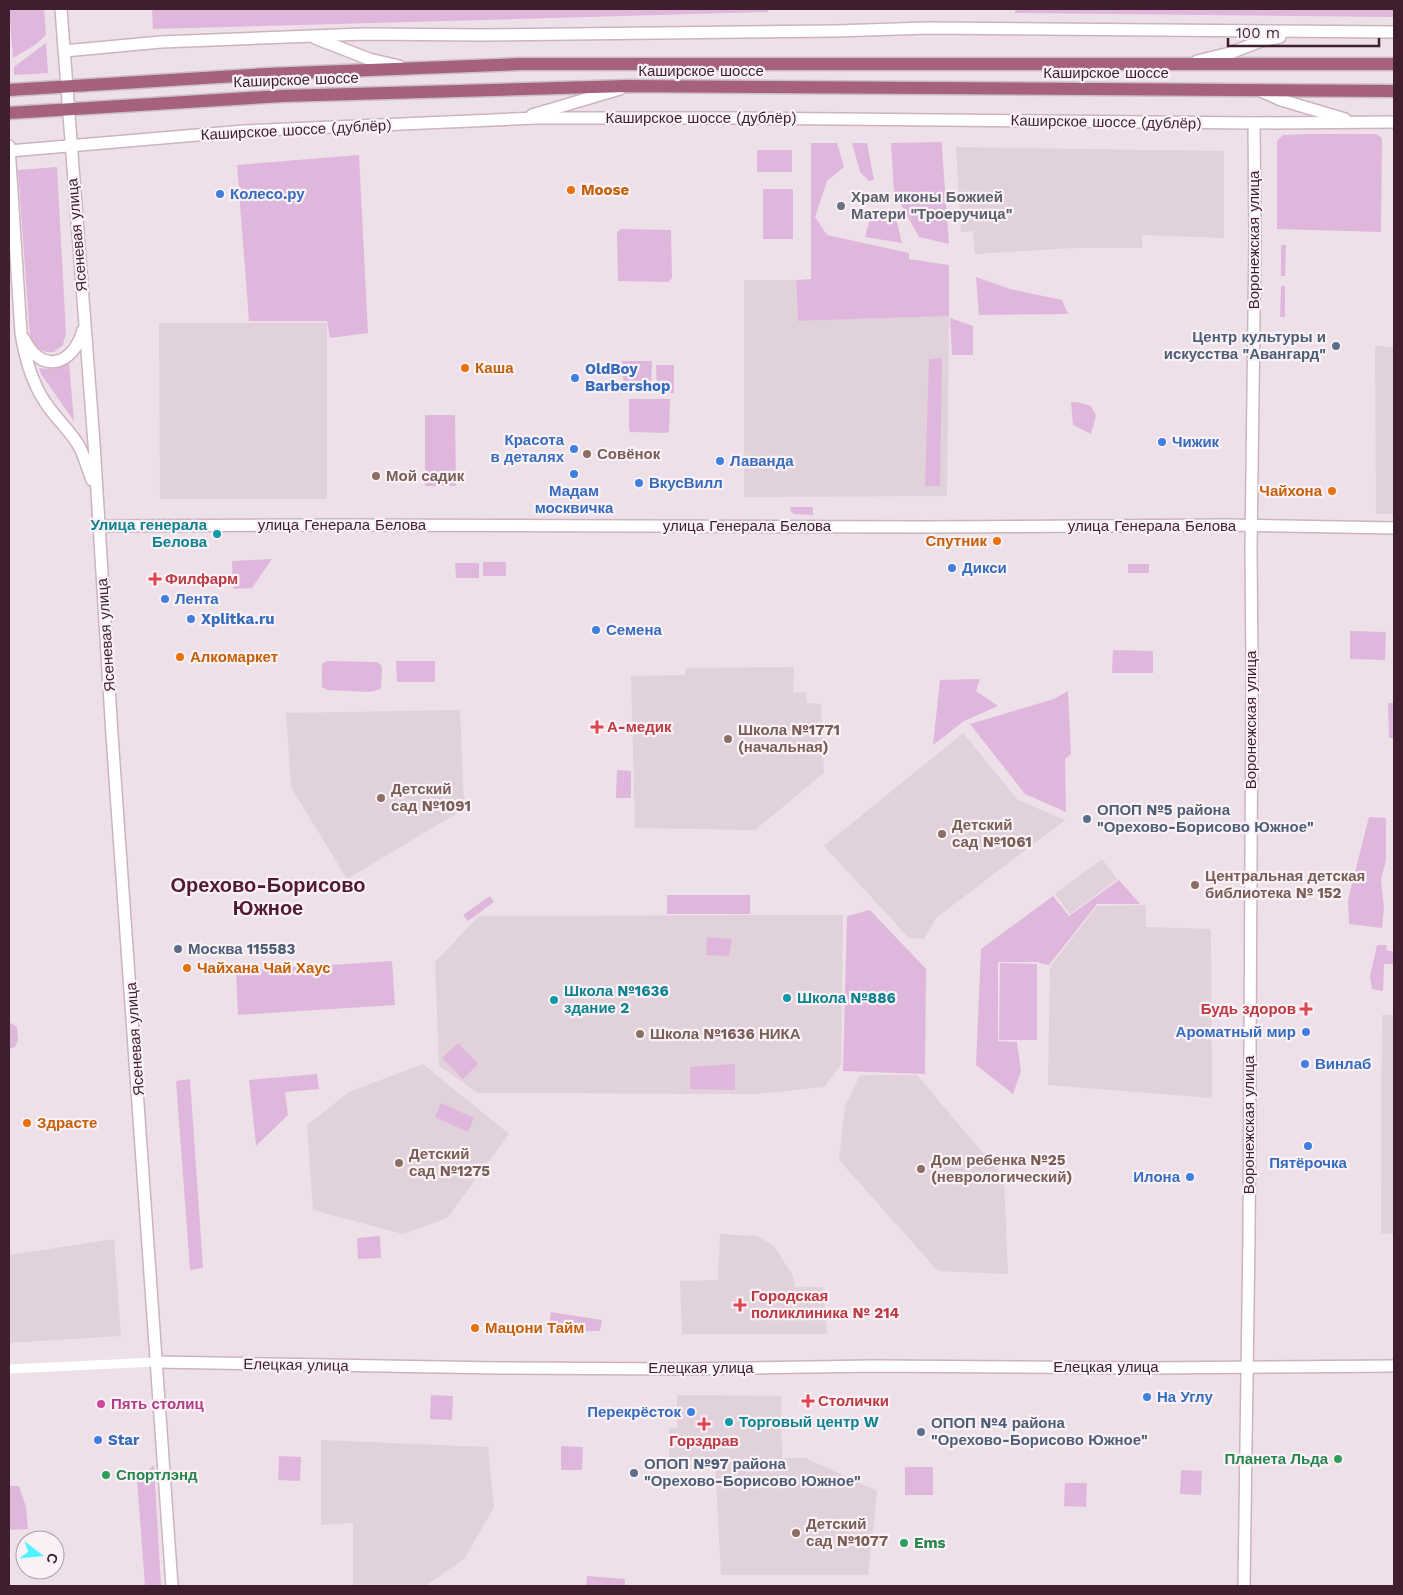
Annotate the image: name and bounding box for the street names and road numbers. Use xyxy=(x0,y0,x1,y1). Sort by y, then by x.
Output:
street label: Каширское шоссе xyxy=(638,62,764,80)
street label: Каширское шоссе xyxy=(1043,64,1169,82)
street label: Каширское шоссе xyxy=(233,69,359,91)
street label: Каширское шоссе (дублёр) xyxy=(606,109,796,127)
street label: Каширское шоссе (дублёр) xyxy=(1010,111,1202,133)
street label: Каширское шоссе (дублёр) xyxy=(200,116,392,144)
street label: Воронежская улица xyxy=(1245,170,1263,309)
street label: Ясеневая улица xyxy=(63,177,91,293)
street label: улица Генерала Белова xyxy=(258,516,427,534)
street label: улица Генерала Белова xyxy=(663,517,832,535)
street label: улица Генерала Белова xyxy=(1068,517,1237,535)
street label: Ясеневая улица xyxy=(93,577,119,692)
street label: Воронежская улица xyxy=(1242,650,1260,789)
street label: Ясеневая улица xyxy=(122,981,148,1096)
street label: Воронежская улица xyxy=(1240,1055,1258,1194)
street label: Елецкая улица xyxy=(243,1355,350,1375)
street label: Елецкая улица xyxy=(1053,1358,1159,1376)
street label: Елецкая улица xyxy=(648,1359,754,1377)

